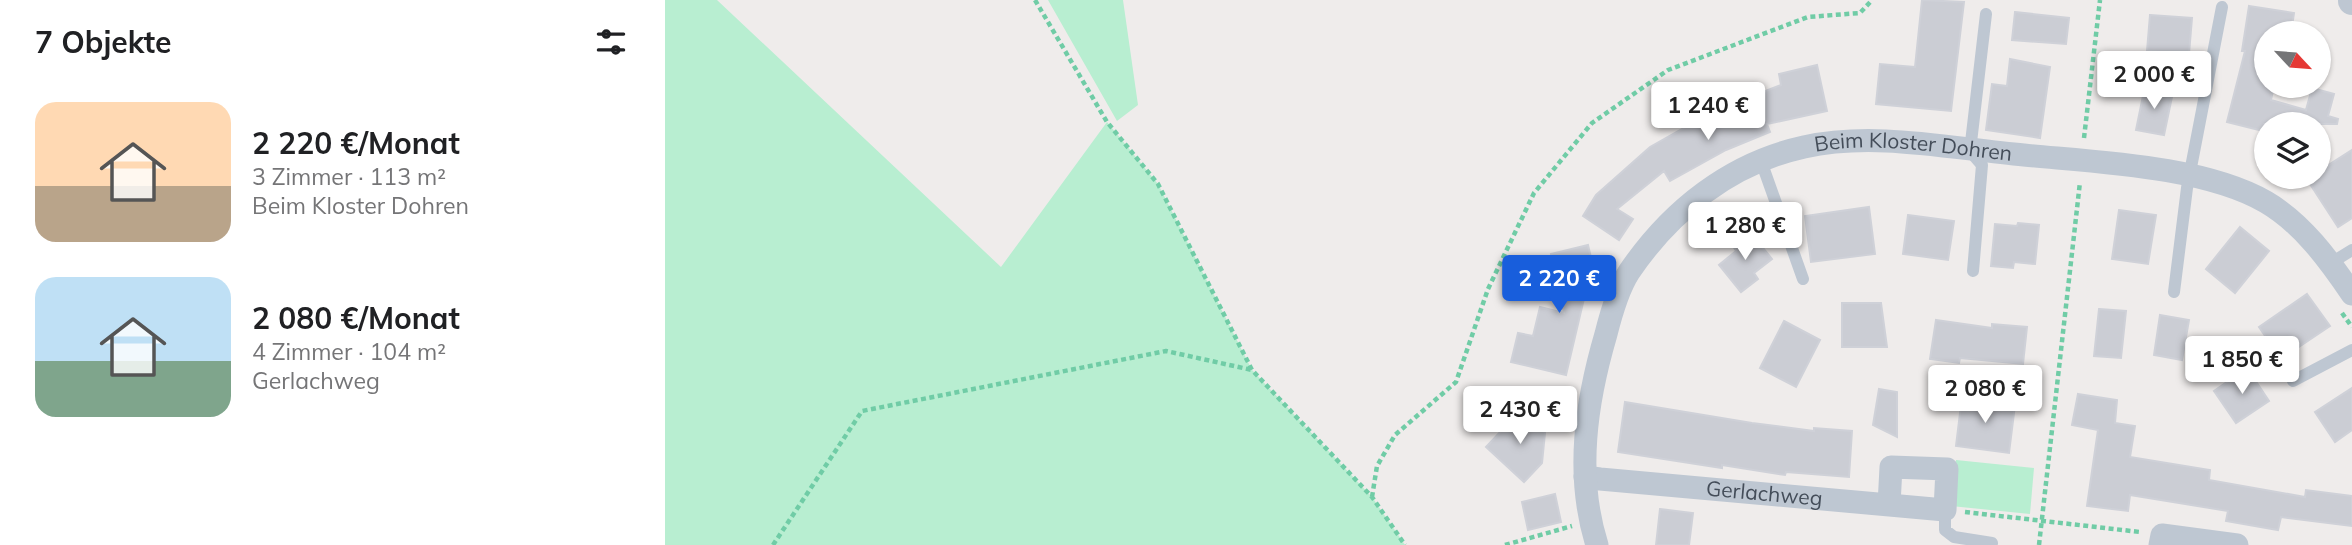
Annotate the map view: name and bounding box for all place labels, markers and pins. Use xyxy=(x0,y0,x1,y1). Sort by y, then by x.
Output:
pin: 2 000 € xyxy=(2089,52,2219,111)
pin: 1 240 € xyxy=(1643,82,1773,142)
pin: 1 280 € xyxy=(1680,202,1810,262)
pin: 2 220 € xyxy=(1494,256,1624,315)
pin: 1 850 € xyxy=(2177,336,2307,396)
pin: 2 080 € xyxy=(1920,366,2050,425)
pin: 2 430 € xyxy=(1455,386,1585,446)

